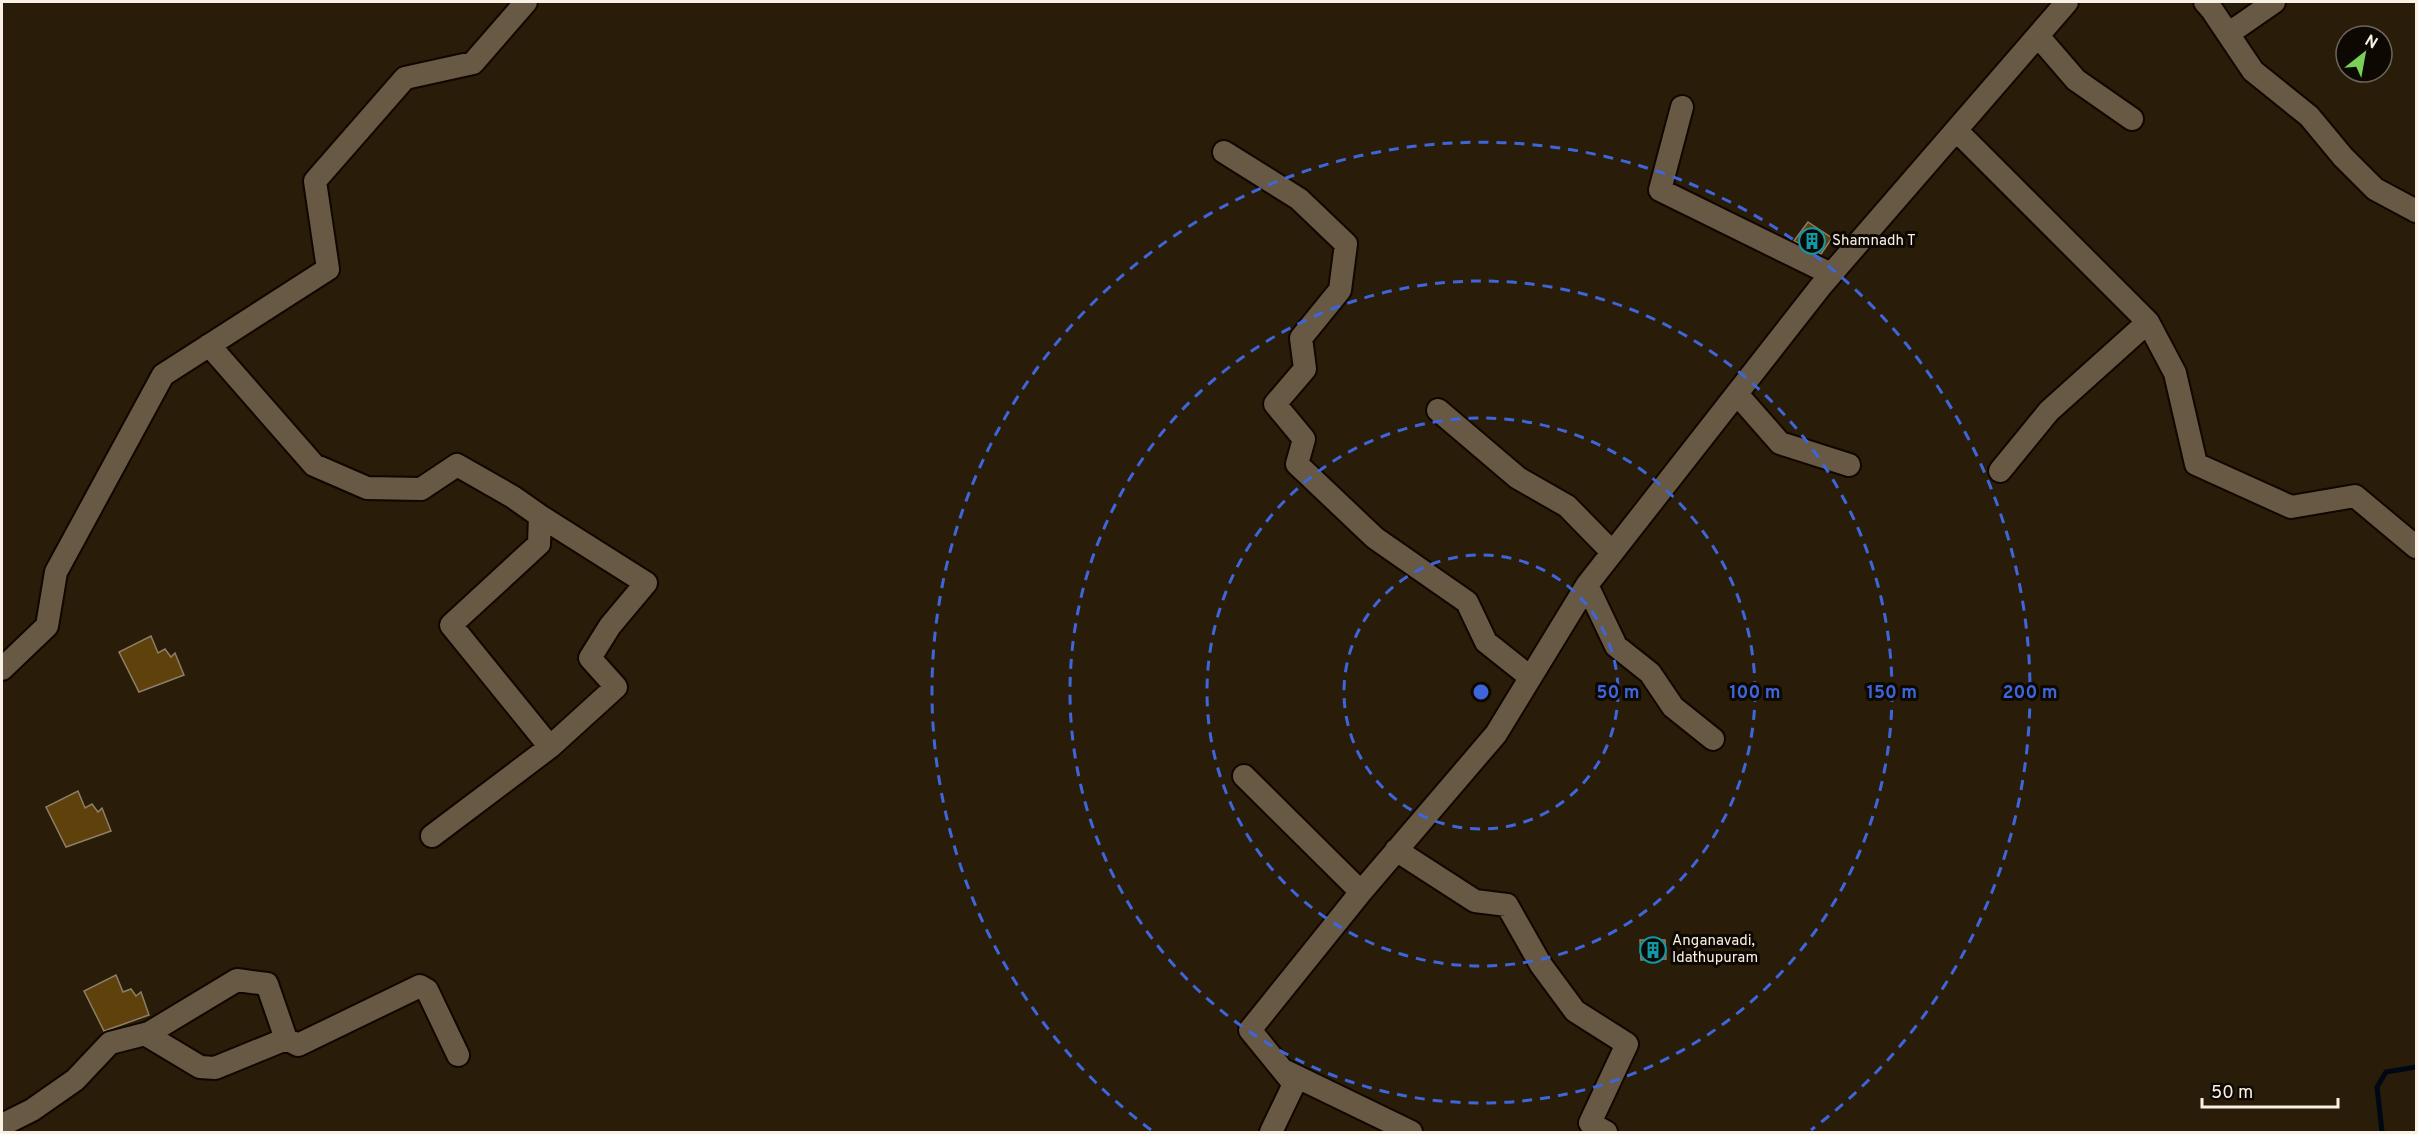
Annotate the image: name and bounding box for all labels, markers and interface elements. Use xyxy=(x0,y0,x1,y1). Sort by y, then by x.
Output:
north arrow xyxy=(2334,24,2394,84)
text: N xyxy=(2361,31,2381,54)
building icon: Shamnadh T xyxy=(1797,226,1827,256)
place label: Shamnadh T xyxy=(1832,232,1916,251)
centre of rings xyxy=(1471,682,1491,702)
text: 50 m xyxy=(1596,682,1640,705)
text: 100 m xyxy=(1729,682,1781,705)
text: 150 m xyxy=(1867,682,1917,705)
text: 200 m xyxy=(2002,682,2058,705)
place label: Anganavadi, Idathupuram xyxy=(1672,932,1758,968)
building icon: Anganavadi, Idathupuram xyxy=(1638,935,1668,965)
scale bar xyxy=(2202,1071,2338,1109)
text: 50 m xyxy=(2211,1082,2253,1105)

